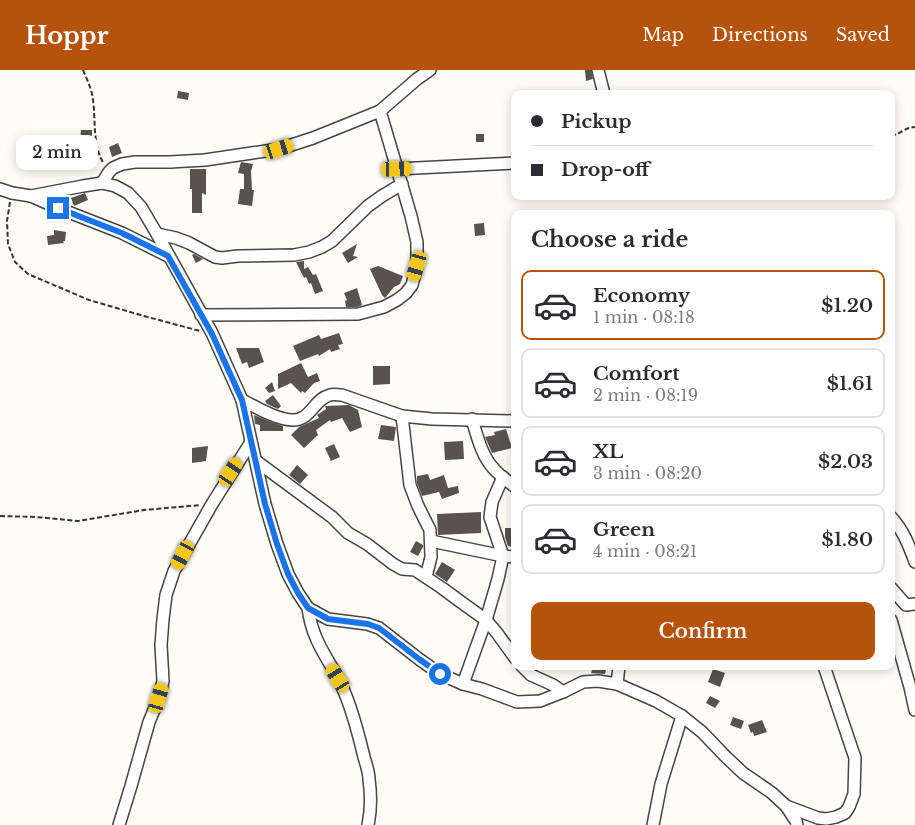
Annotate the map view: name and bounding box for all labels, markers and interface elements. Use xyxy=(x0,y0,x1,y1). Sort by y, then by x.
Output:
text: Hoppr xyxy=(25,21,108,50)
text: Map xyxy=(642,24,684,46)
text: Directions xyxy=(712,24,808,46)
text: Saved xyxy=(836,24,890,46)
text: Pickup xyxy=(561,110,632,133)
callout: 2 min xyxy=(17,136,99,170)
car xyxy=(262,137,295,161)
text: 2 min xyxy=(32,142,82,162)
text: Drop-off xyxy=(561,158,650,181)
car xyxy=(381,161,412,177)
route end xyxy=(47,197,69,219)
text: Choose a ride xyxy=(531,226,688,253)
car xyxy=(405,250,428,282)
icon: car xyxy=(533,283,578,328)
text: Economy xyxy=(593,284,690,307)
text: $1.20 xyxy=(821,294,873,317)
text: 1 min · 08:18 xyxy=(593,307,695,327)
icon: car xyxy=(533,361,578,406)
text: Comfort xyxy=(593,362,680,385)
text: $1.61 xyxy=(827,372,873,395)
text: 2 min · 08:19 xyxy=(593,385,698,405)
icon: car xyxy=(533,439,578,484)
text: XL xyxy=(593,440,623,463)
text: $2.03 xyxy=(818,450,873,473)
car xyxy=(216,455,245,489)
text: 3 min · 08:20 xyxy=(593,463,702,483)
icon: car xyxy=(533,517,578,562)
text: Green xyxy=(593,518,655,541)
text: $1.80 xyxy=(822,528,873,551)
car xyxy=(169,538,196,572)
text: 4 min · 08:21 xyxy=(593,541,697,561)
button: Confirm xyxy=(531,602,875,660)
car xyxy=(323,661,352,695)
route start xyxy=(429,663,451,685)
car xyxy=(147,682,170,714)

